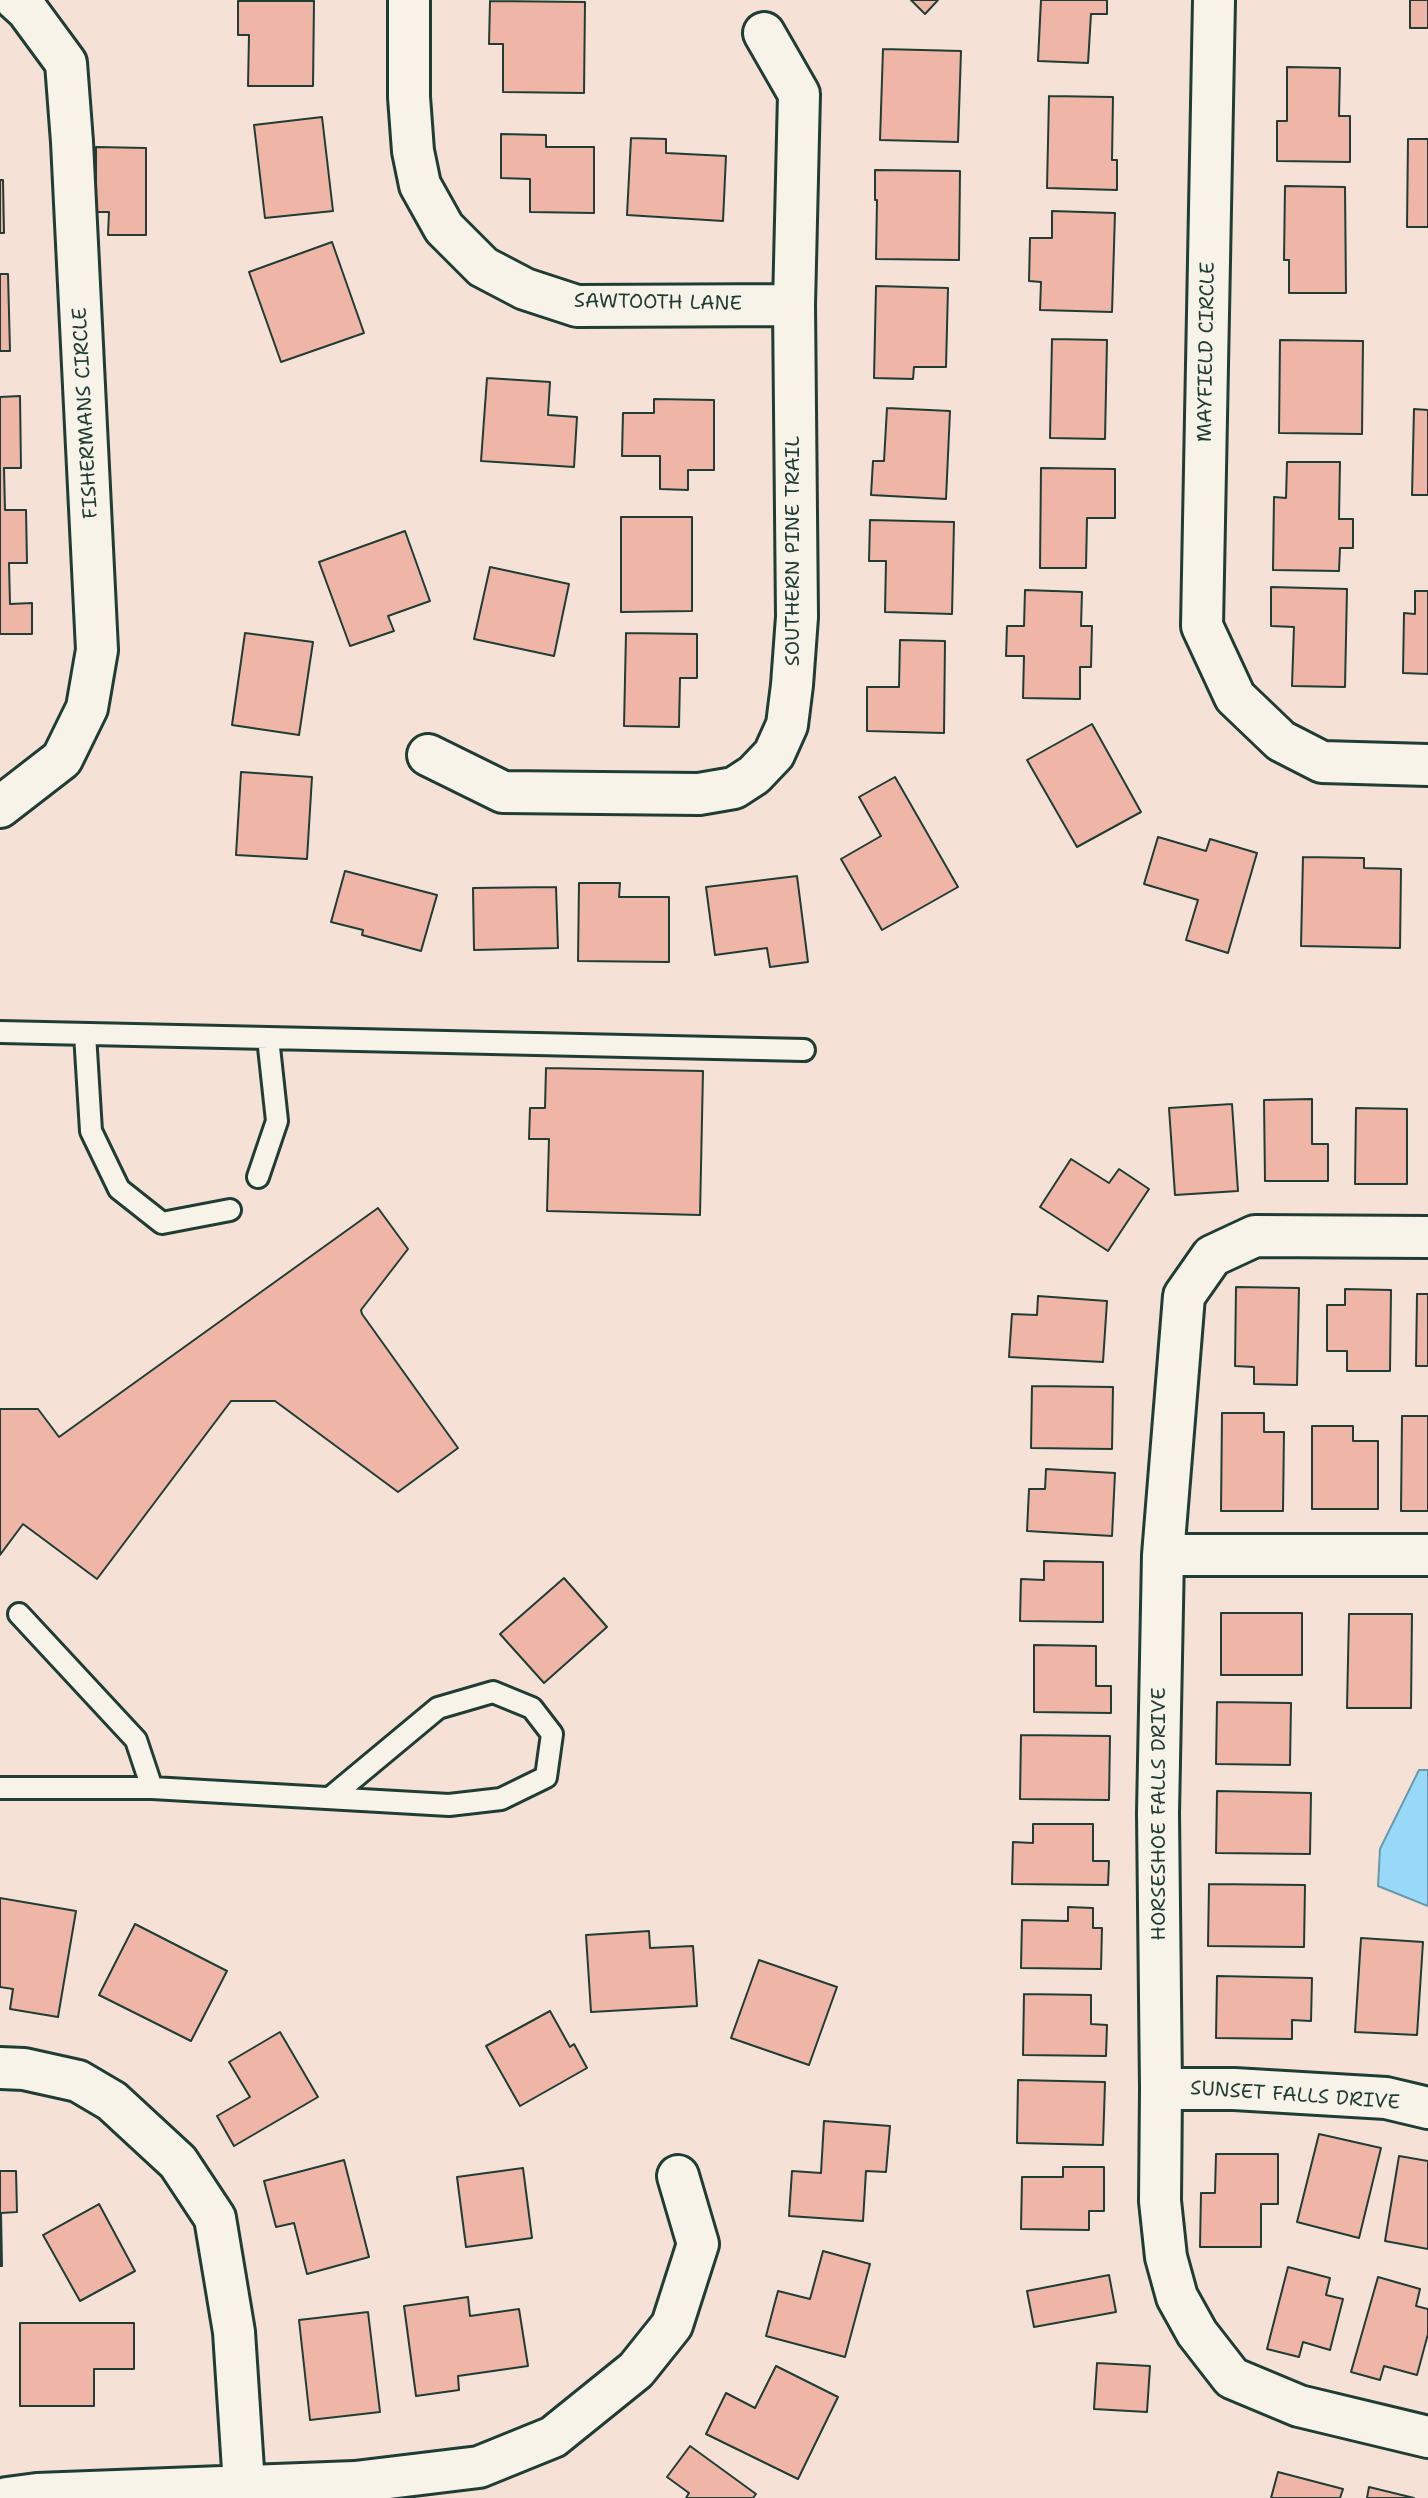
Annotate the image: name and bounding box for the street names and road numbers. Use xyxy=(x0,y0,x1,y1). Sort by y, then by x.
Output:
street label: MAYFIELD CIRCLE xyxy=(1193,262,1221,442)
street label: SAWTOOTH LANE xyxy=(574,290,742,316)
street label: FISHERMANS CIRCLE xyxy=(68,307,104,519)
street label: SOUTHERN PINE TRAIL xyxy=(782,436,806,666)
street label: HORSESHOE FALLS DRIVE xyxy=(1148,1687,1172,1941)
street label: SUNSET FALLS DRIVE xyxy=(1189,2077,1401,2115)

